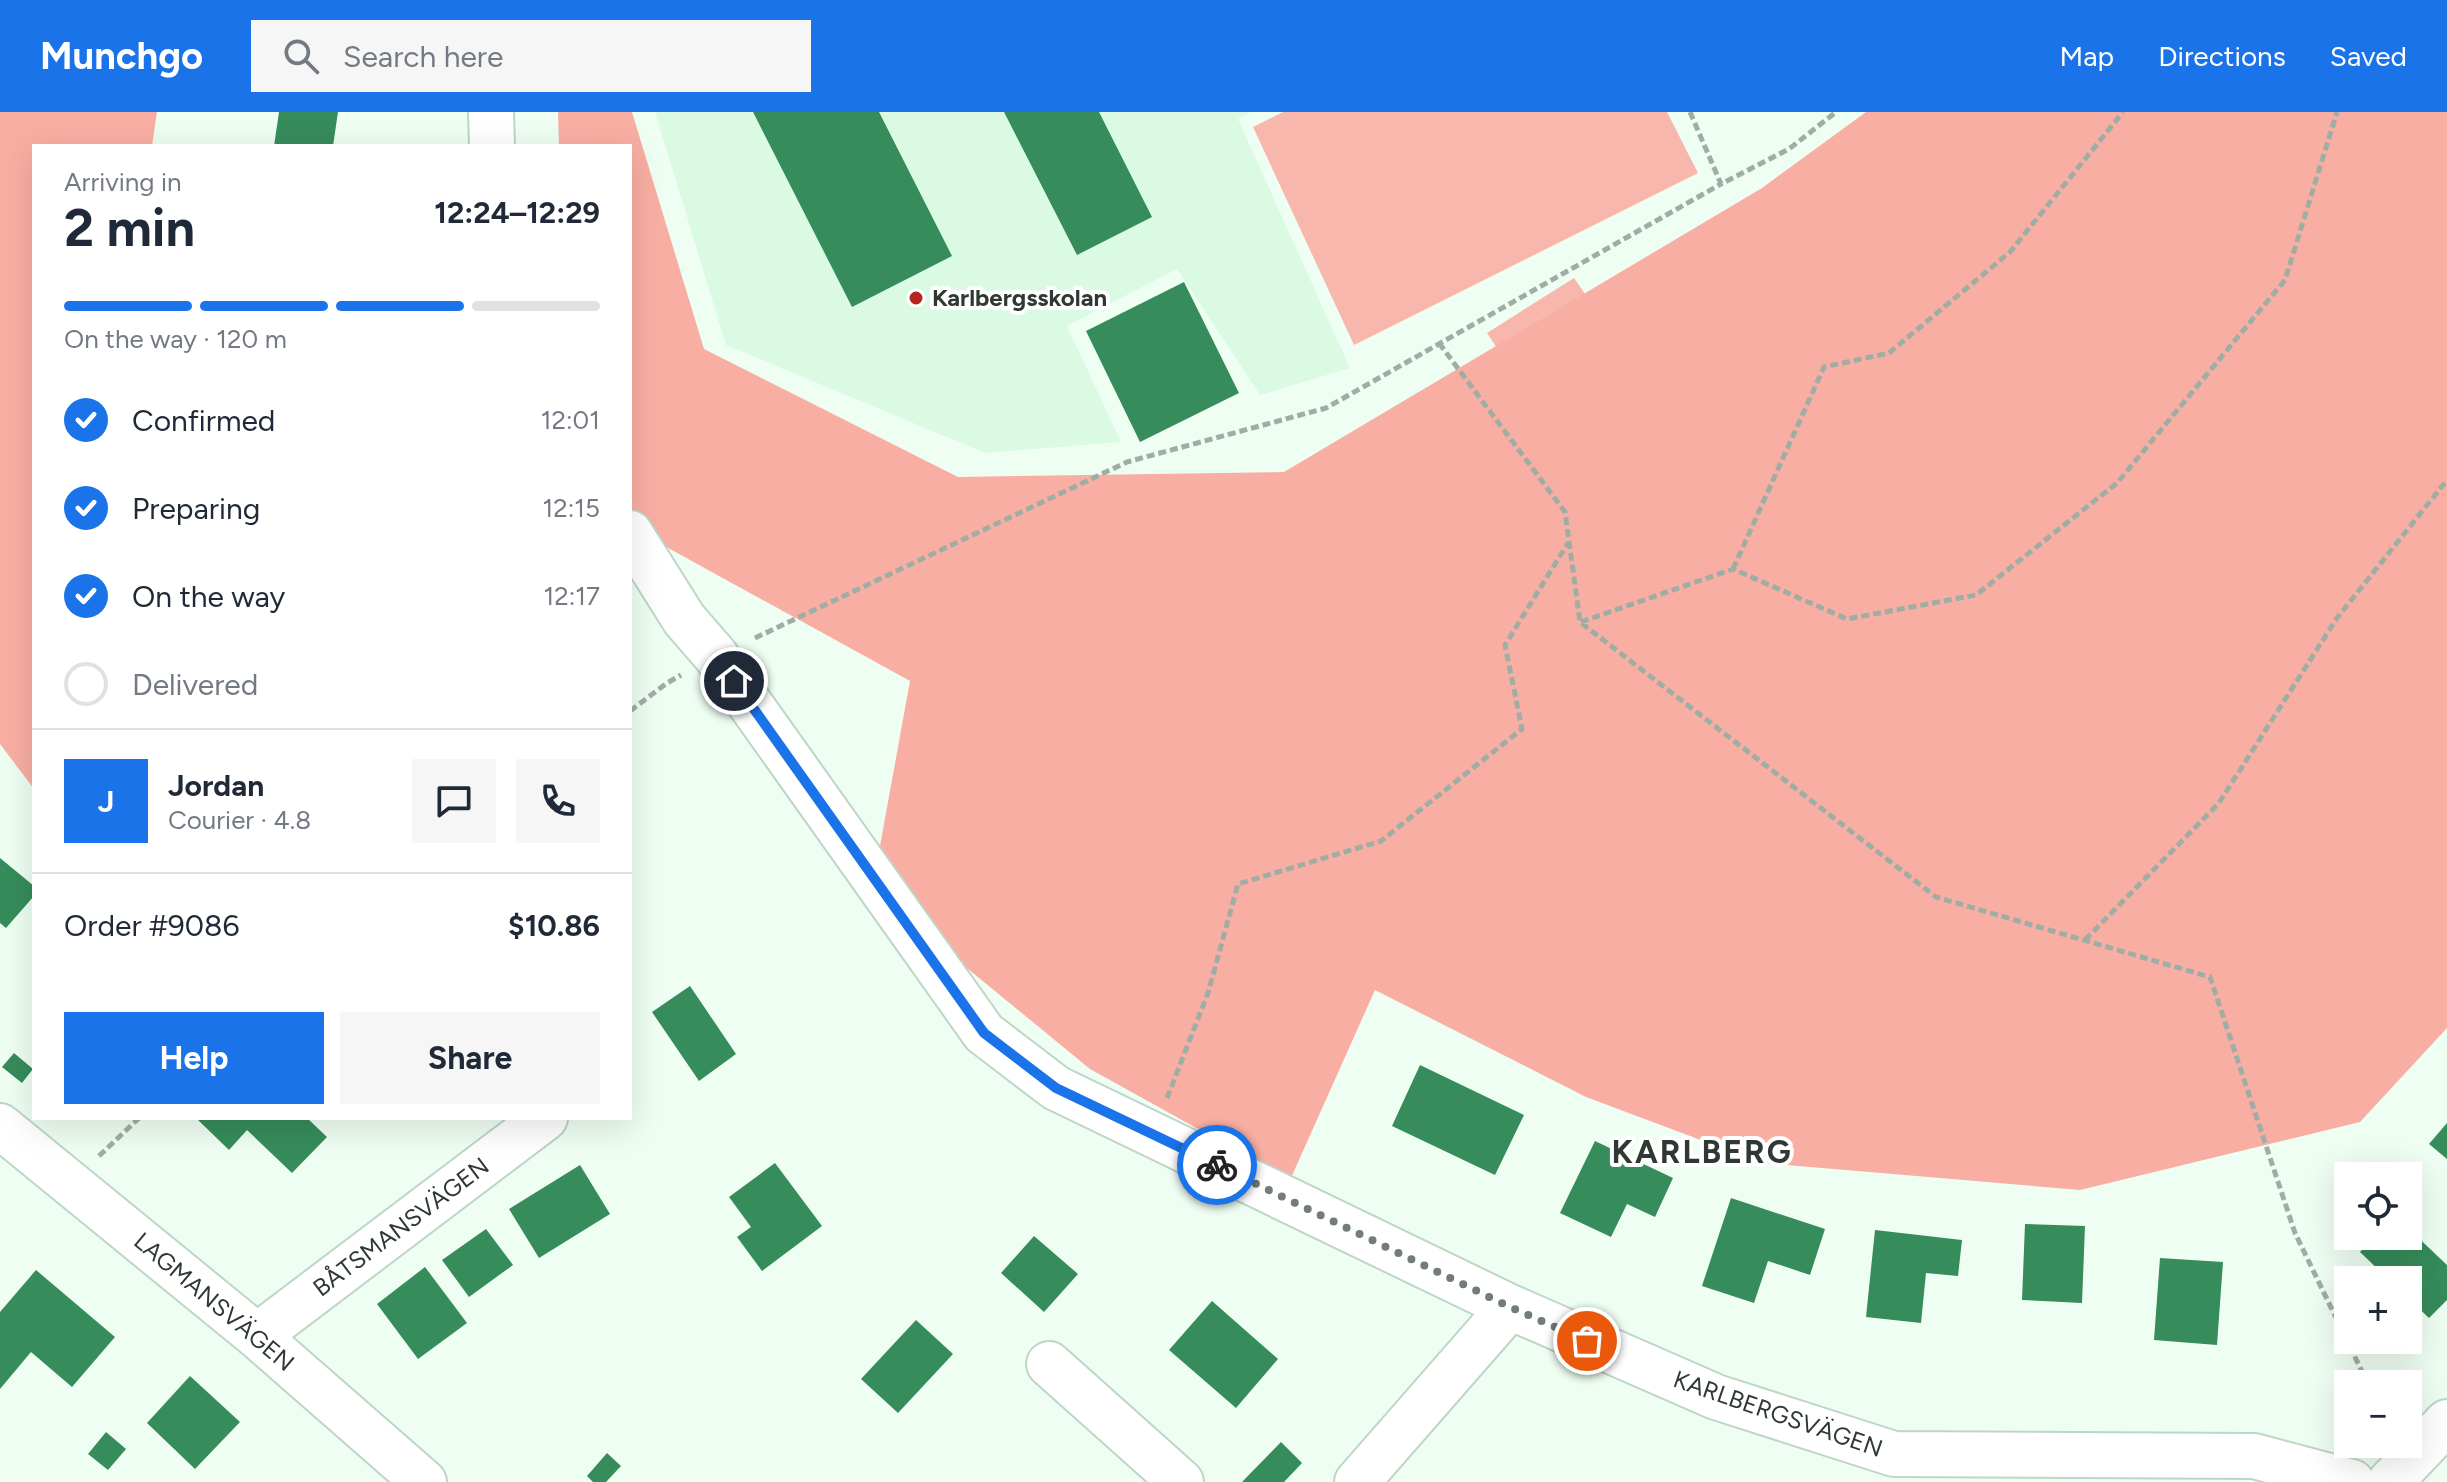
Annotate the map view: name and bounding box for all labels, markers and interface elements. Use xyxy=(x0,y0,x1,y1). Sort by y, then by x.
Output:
search box xyxy=(251,20,811,92)
text: Munchgo xyxy=(40,33,203,79)
icon: search xyxy=(279,34,323,78)
text: Search here xyxy=(343,38,503,75)
text: Map xyxy=(2060,39,2114,73)
text: Directions xyxy=(2158,39,2286,73)
text: Saved xyxy=(2330,39,2407,73)
text: Arriving in xyxy=(64,166,182,198)
text: 12:24–12:29 xyxy=(434,194,600,231)
text: 2 min xyxy=(64,197,195,259)
place label: Karlbergsskolan xyxy=(932,283,1107,312)
marker: Karlbergsskolan xyxy=(907,289,925,307)
text: On the way · 120 m xyxy=(64,323,287,355)
icon: check xyxy=(64,398,108,442)
text: Confirmed xyxy=(132,402,275,439)
text: 12:01 xyxy=(541,404,600,436)
icon: check xyxy=(64,486,108,530)
text: Preparing xyxy=(132,490,260,527)
text: 12:15 xyxy=(542,492,600,524)
icon: check xyxy=(64,574,108,618)
text: On the way xyxy=(132,578,285,615)
text: 12:17 xyxy=(543,580,600,612)
pin xyxy=(700,647,768,715)
icon: home xyxy=(712,659,756,703)
text: Delivered xyxy=(132,666,258,703)
button: chat xyxy=(412,759,496,843)
button: phone xyxy=(516,759,600,843)
text: Jordan xyxy=(168,767,264,804)
text: J xyxy=(98,783,114,820)
text: Courier · 4.8 xyxy=(168,804,311,836)
text: Order #9086 xyxy=(64,907,239,944)
text: $10.86 xyxy=(508,907,600,944)
button: Help xyxy=(64,1012,324,1104)
button: Share xyxy=(340,1012,600,1104)
courier xyxy=(1177,1125,1257,1205)
district label: KARLBERG xyxy=(1612,1133,1792,1171)
icon: bike xyxy=(1195,1143,1239,1187)
street label: BÅTSMANSVÄGEN xyxy=(307,1151,494,1302)
map controls xyxy=(2334,1162,2422,1458)
button: locate xyxy=(2334,1162,2422,1250)
street label: LAGMANSVÄGEN xyxy=(128,1226,300,1377)
button: + xyxy=(2334,1266,2422,1354)
pin xyxy=(1553,1307,1621,1375)
icon: bag xyxy=(1565,1319,1609,1363)
street label: KARLBERGSVÄGEN xyxy=(1670,1364,1886,1463)
button: − xyxy=(2334,1370,2422,1458)

